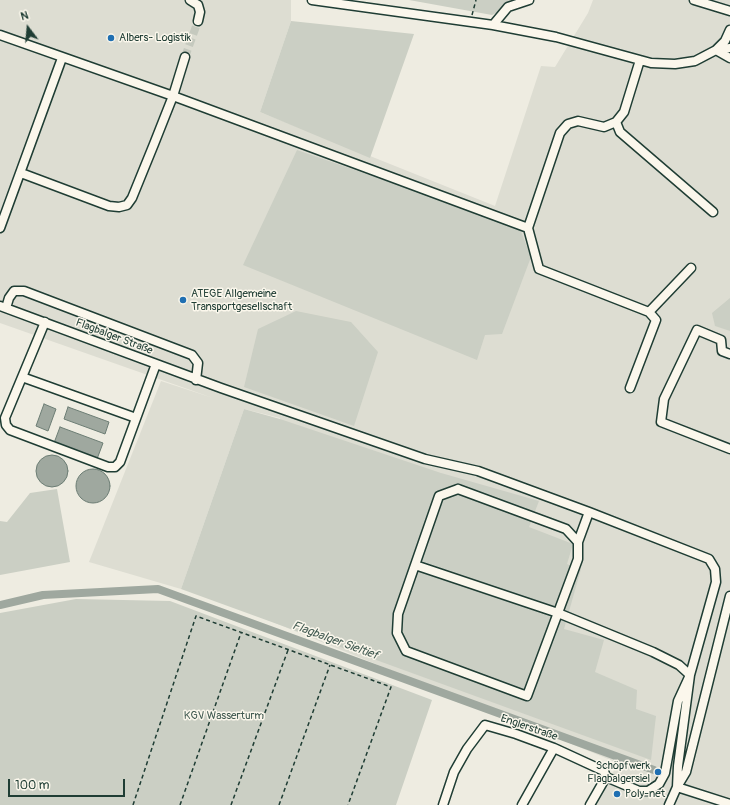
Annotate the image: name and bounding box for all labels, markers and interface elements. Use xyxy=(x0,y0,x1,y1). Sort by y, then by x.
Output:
north arrow xyxy=(8,8,48,48)
text: N xyxy=(19,9,30,23)
place label: Albers- Logistik xyxy=(119,31,191,45)
marker: Albers- Logistik xyxy=(106,33,116,43)
place label: ATEGE Allgemeine Transportgesellschaft xyxy=(191,287,292,313)
marker: ATEGE Allgemeine Transportgesellschaft xyxy=(178,295,188,305)
street label: Flagbalger Straße xyxy=(74,316,154,358)
water label: Flagbalger Sieltief xyxy=(290,619,380,663)
park label: KGV Wasserturm xyxy=(184,709,264,723)
street label: Englerstraße xyxy=(499,712,559,744)
place label: Schöpfwerk Flagbalgersiel xyxy=(587,759,650,785)
marker: Schöpfwerk Flagbalgersiel xyxy=(653,767,663,777)
scale bar xyxy=(10,771,127,797)
text: 100 m xyxy=(15,778,49,793)
place label: Poly-net xyxy=(625,787,665,801)
marker: Poly-net xyxy=(612,789,622,799)

